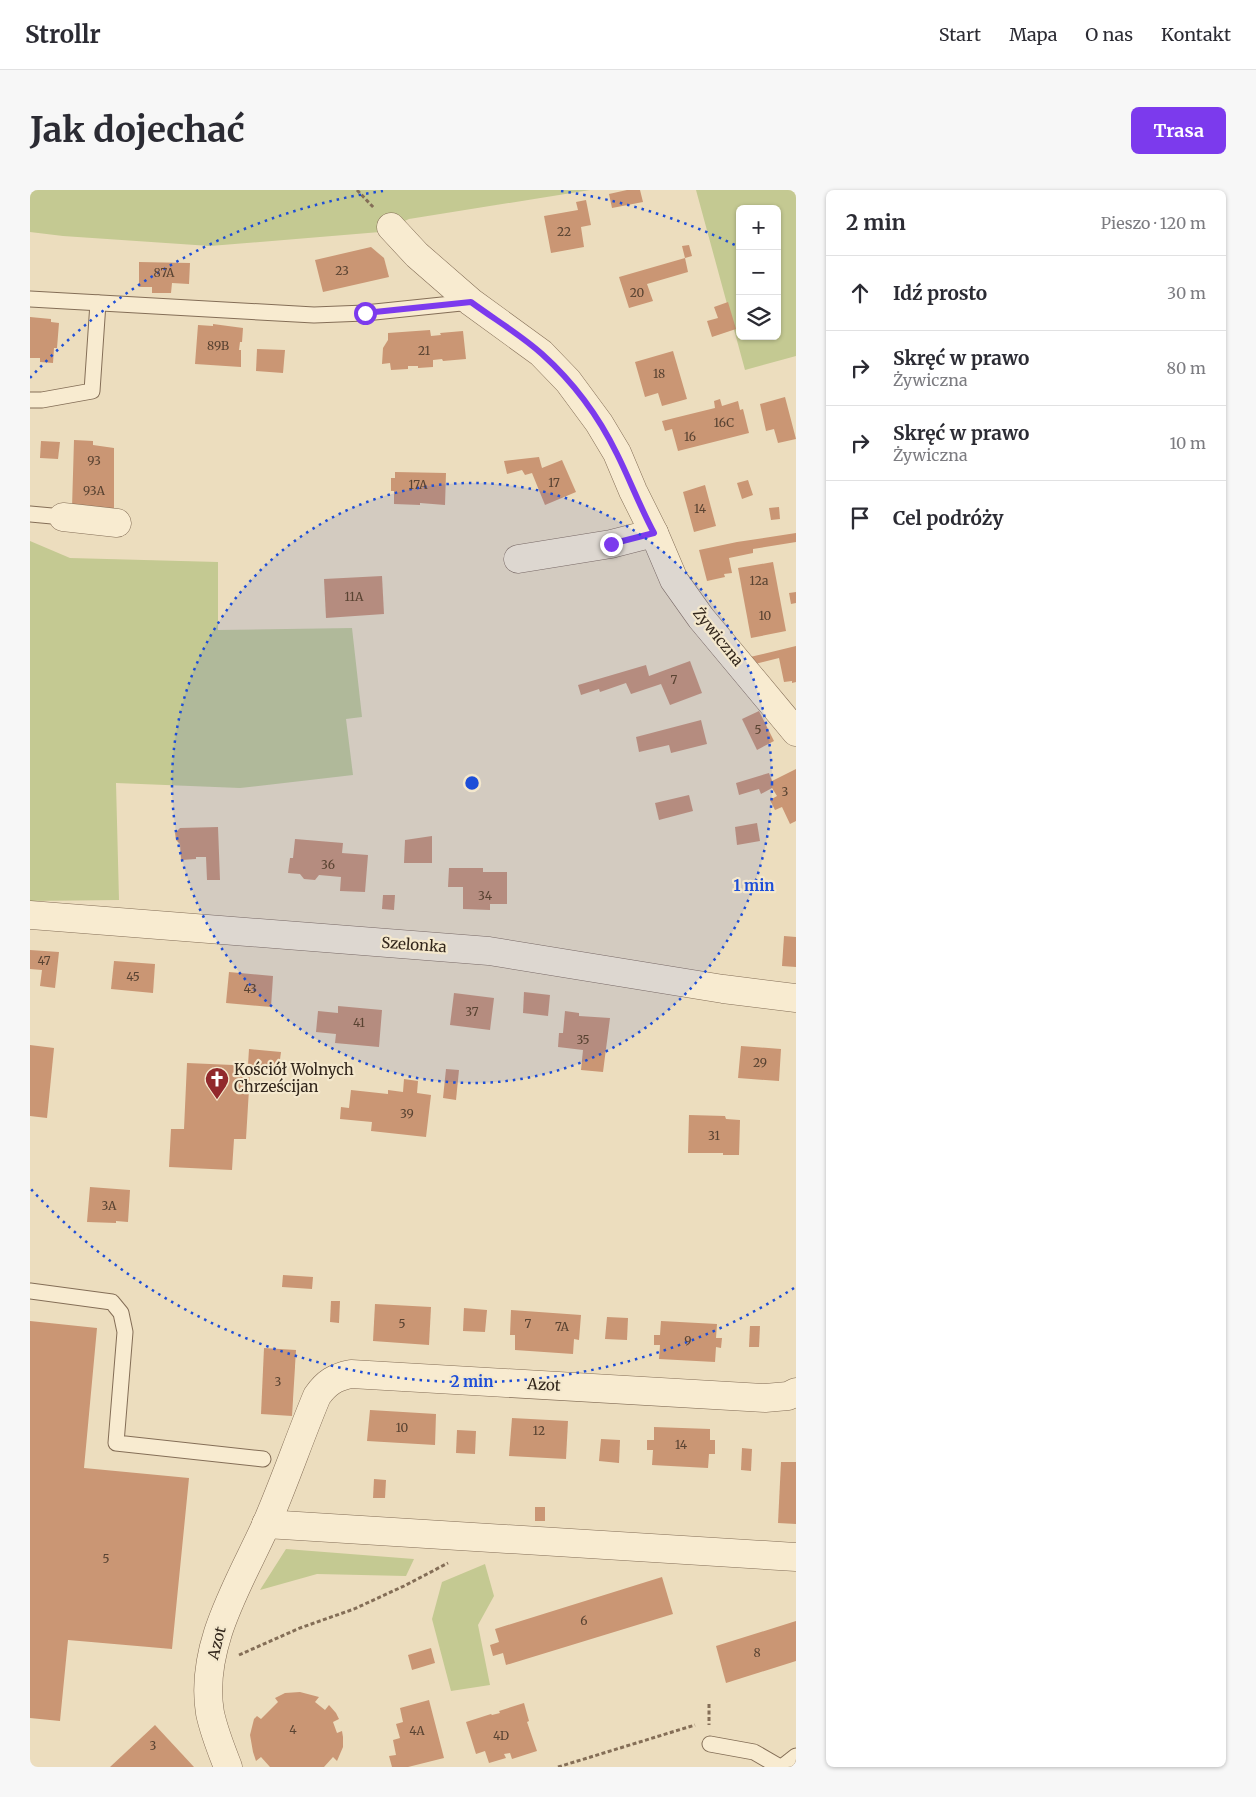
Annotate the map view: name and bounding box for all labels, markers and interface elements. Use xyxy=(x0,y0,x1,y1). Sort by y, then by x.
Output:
text: Strollr xyxy=(25,19,101,50)
text: Start xyxy=(939,23,981,46)
text: Mapa xyxy=(1009,23,1057,46)
text: O nas xyxy=(1085,23,1133,46)
text: Kontakt xyxy=(1161,23,1231,46)
button: Trasa xyxy=(1131,107,1226,154)
text: Jak dojechać xyxy=(30,108,245,152)
map controls xyxy=(736,205,781,340)
button: + xyxy=(736,205,781,250)
text: 2 min xyxy=(846,209,906,236)
text: Pieszo · 120 m xyxy=(1101,213,1206,233)
house number: 22 xyxy=(557,224,571,239)
button: − xyxy=(736,250,781,295)
house number: 23 xyxy=(335,263,349,278)
house number: 87A xyxy=(154,265,175,280)
icon: ahead xyxy=(846,279,874,307)
text: Idź prosto xyxy=(893,281,987,305)
text: 30 m xyxy=(1167,283,1206,303)
house number: 20 xyxy=(630,285,645,300)
button: layers xyxy=(736,295,781,340)
route start xyxy=(354,302,377,325)
house number: 89B xyxy=(207,338,229,353)
house number: 21 xyxy=(418,343,431,358)
text: Skręć w prawo xyxy=(893,346,1029,370)
icon: right xyxy=(846,354,874,382)
text: 80 m xyxy=(1167,358,1206,378)
house number: 18 xyxy=(653,366,665,381)
text: Żywiczna xyxy=(893,370,967,390)
house number: 16C xyxy=(714,415,734,430)
text: Skręć w prawo xyxy=(893,421,1029,445)
house number: 16 xyxy=(684,429,696,444)
icon: right xyxy=(846,429,874,457)
text: 10 m xyxy=(1169,433,1206,453)
text: Żywiczna xyxy=(893,445,967,465)
house number: 93 xyxy=(87,453,101,468)
house number: 17 xyxy=(548,475,560,490)
house number: 17A xyxy=(409,477,428,492)
house number: 93A xyxy=(83,483,105,498)
house number: 14 xyxy=(694,501,707,516)
icon: arrive xyxy=(846,504,874,532)
text: Cel podróży xyxy=(893,506,1004,530)
route end xyxy=(600,533,623,556)
house number: 12a xyxy=(750,573,769,588)
house number: 11A xyxy=(344,589,364,604)
street label: Żywiczna xyxy=(689,604,748,670)
house number: 10 xyxy=(759,608,772,623)
house number: 7 xyxy=(671,672,678,687)
house number: 5 xyxy=(754,722,762,737)
centre of rings xyxy=(463,774,481,792)
house number: 3 xyxy=(782,784,789,799)
house number: 36 xyxy=(321,857,335,872)
text: 1 min xyxy=(734,876,774,895)
house number: 34 xyxy=(478,888,493,903)
street label: Szelonka xyxy=(381,933,447,956)
house number: 47 xyxy=(37,953,51,968)
house number: 45 xyxy=(126,969,140,984)
house number: 43 xyxy=(243,981,257,996)
house number: 37 xyxy=(465,1004,479,1019)
house number: 41 xyxy=(353,1015,366,1030)
house number: 35 xyxy=(576,1032,590,1047)
house number: 29 xyxy=(753,1055,767,1070)
place label: Kościół Wolnych Chrześcijan xyxy=(234,1060,354,1096)
church icon: Kościół Wolnych Chrześcijan xyxy=(204,1066,230,1100)
house number: 39 xyxy=(400,1106,414,1121)
house number: 31 xyxy=(708,1128,720,1143)
house number: 3A xyxy=(101,1198,117,1213)
house number: 5 xyxy=(398,1316,406,1331)
house number: 7 xyxy=(525,1316,532,1331)
house number: 7A xyxy=(555,1319,570,1334)
house number: 9 xyxy=(684,1333,692,1348)
text: 2 min xyxy=(451,1372,493,1391)
house number: 3 xyxy=(275,1374,282,1389)
street label: Azot xyxy=(526,1374,561,1395)
house number: 10 xyxy=(396,1420,409,1435)
house number: 12 xyxy=(533,1423,545,1438)
house number: 14 xyxy=(675,1437,688,1452)
house number: 5 xyxy=(102,1551,110,1566)
house number: 6 xyxy=(580,1613,588,1628)
street label: Azot xyxy=(203,1624,230,1662)
house number: 8 xyxy=(753,1645,761,1660)
house number: 4 xyxy=(289,1722,297,1737)
house number: 4A xyxy=(409,1723,425,1738)
house number: 4D xyxy=(493,1728,509,1743)
house number: 3 xyxy=(150,1738,157,1753)

